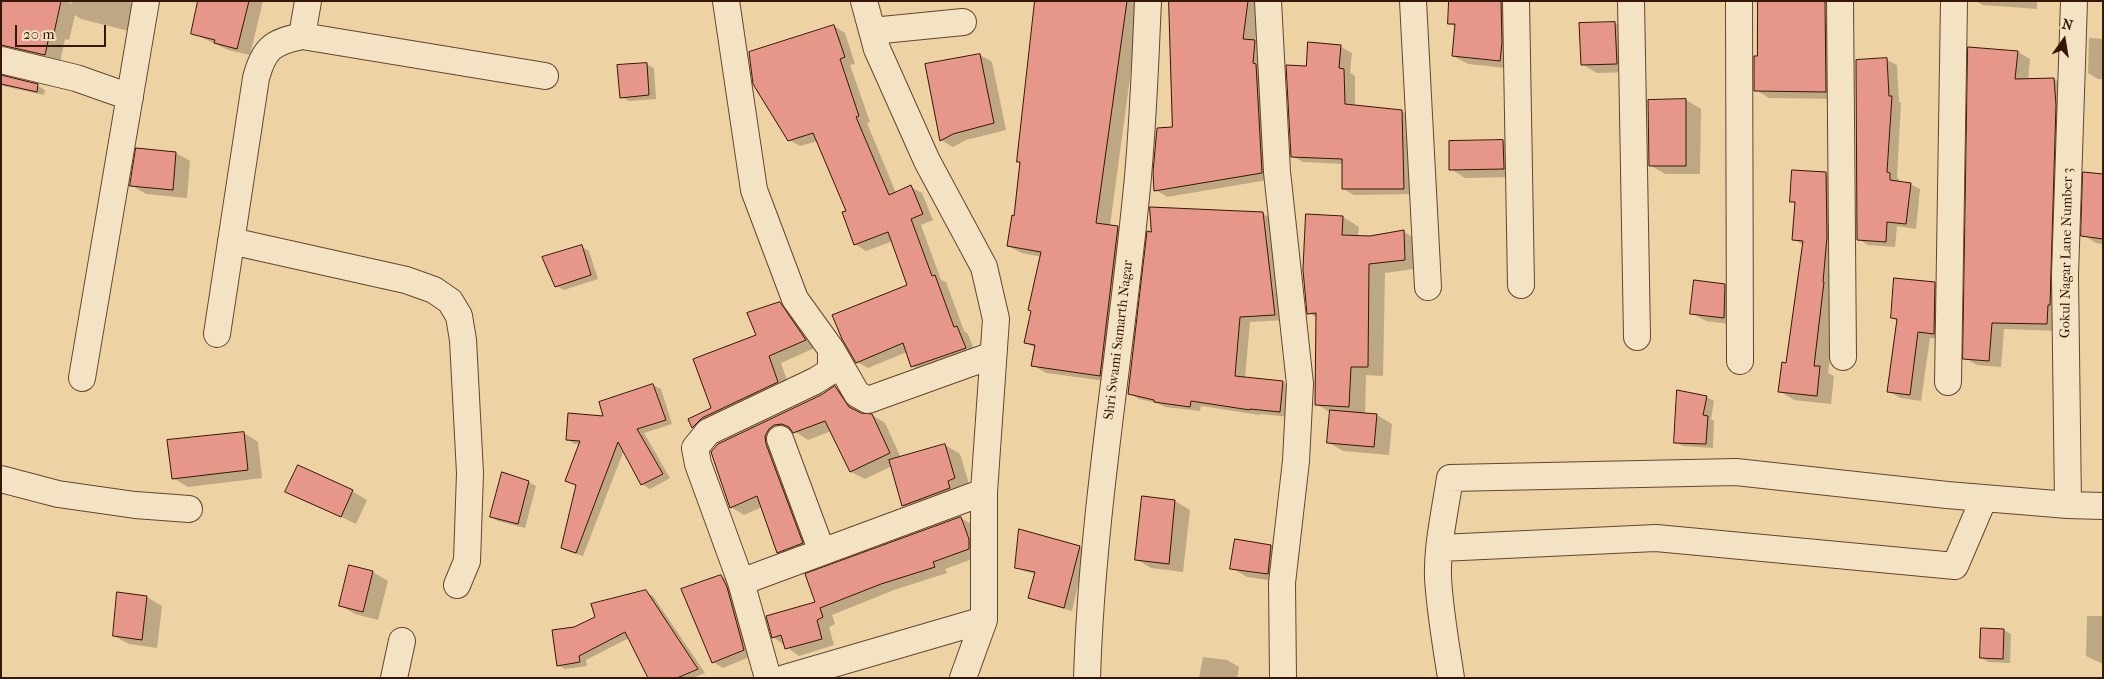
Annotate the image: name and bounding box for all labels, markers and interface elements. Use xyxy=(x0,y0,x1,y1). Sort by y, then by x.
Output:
scale bar xyxy=(18,15,109,47)
north arrow xyxy=(2039,15,2089,65)
text: N xyxy=(2060,15,2075,34)
text: 20 m xyxy=(23,25,55,43)
street label: Gokul Nagar Lane Number 3 xyxy=(2057,168,2077,338)
street label: Shri Swami Samarth Nagar xyxy=(1101,259,1137,421)

